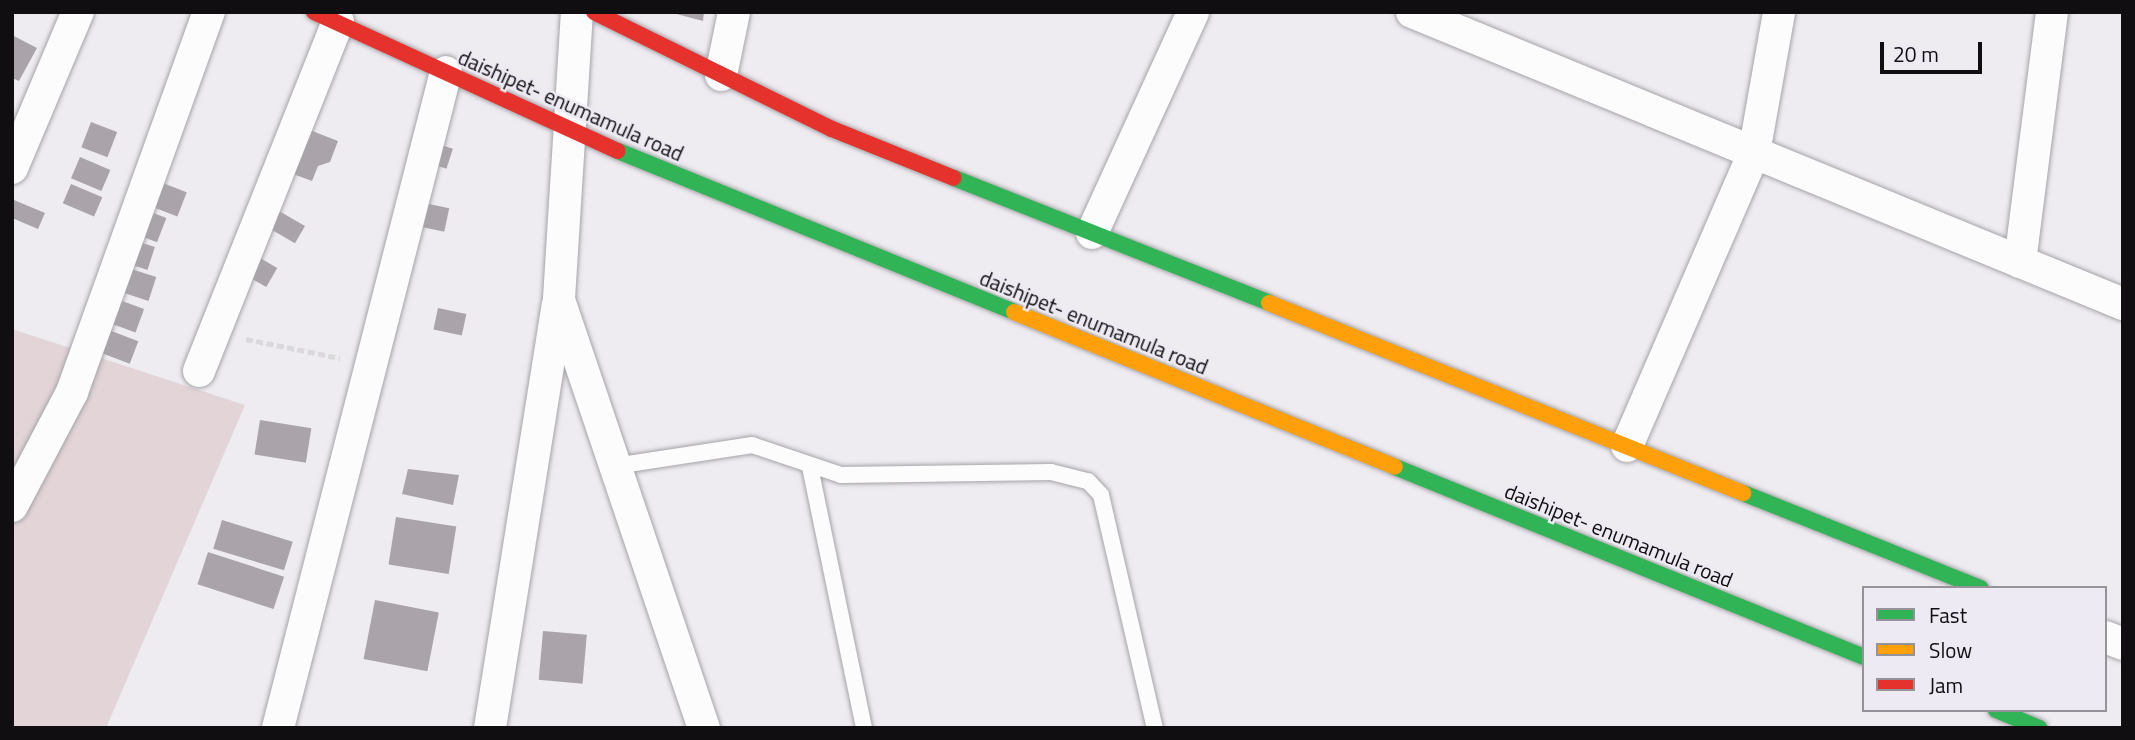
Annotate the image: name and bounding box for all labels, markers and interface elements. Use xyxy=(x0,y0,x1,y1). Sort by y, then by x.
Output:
scale bar xyxy=(1883,28,1984,72)
text: 20 m xyxy=(1893,38,1939,70)
street label: daishipet- enumamula road xyxy=(455,44,687,166)
street label: daishipet- enumamula road xyxy=(976,265,1212,379)
street label: daishipet- enumamula road xyxy=(1501,478,1737,592)
legend xyxy=(1862,586,2107,712)
text: Fast xyxy=(1929,599,1967,631)
text: Slow xyxy=(1929,634,1972,666)
text: Jam xyxy=(1929,669,1963,701)

